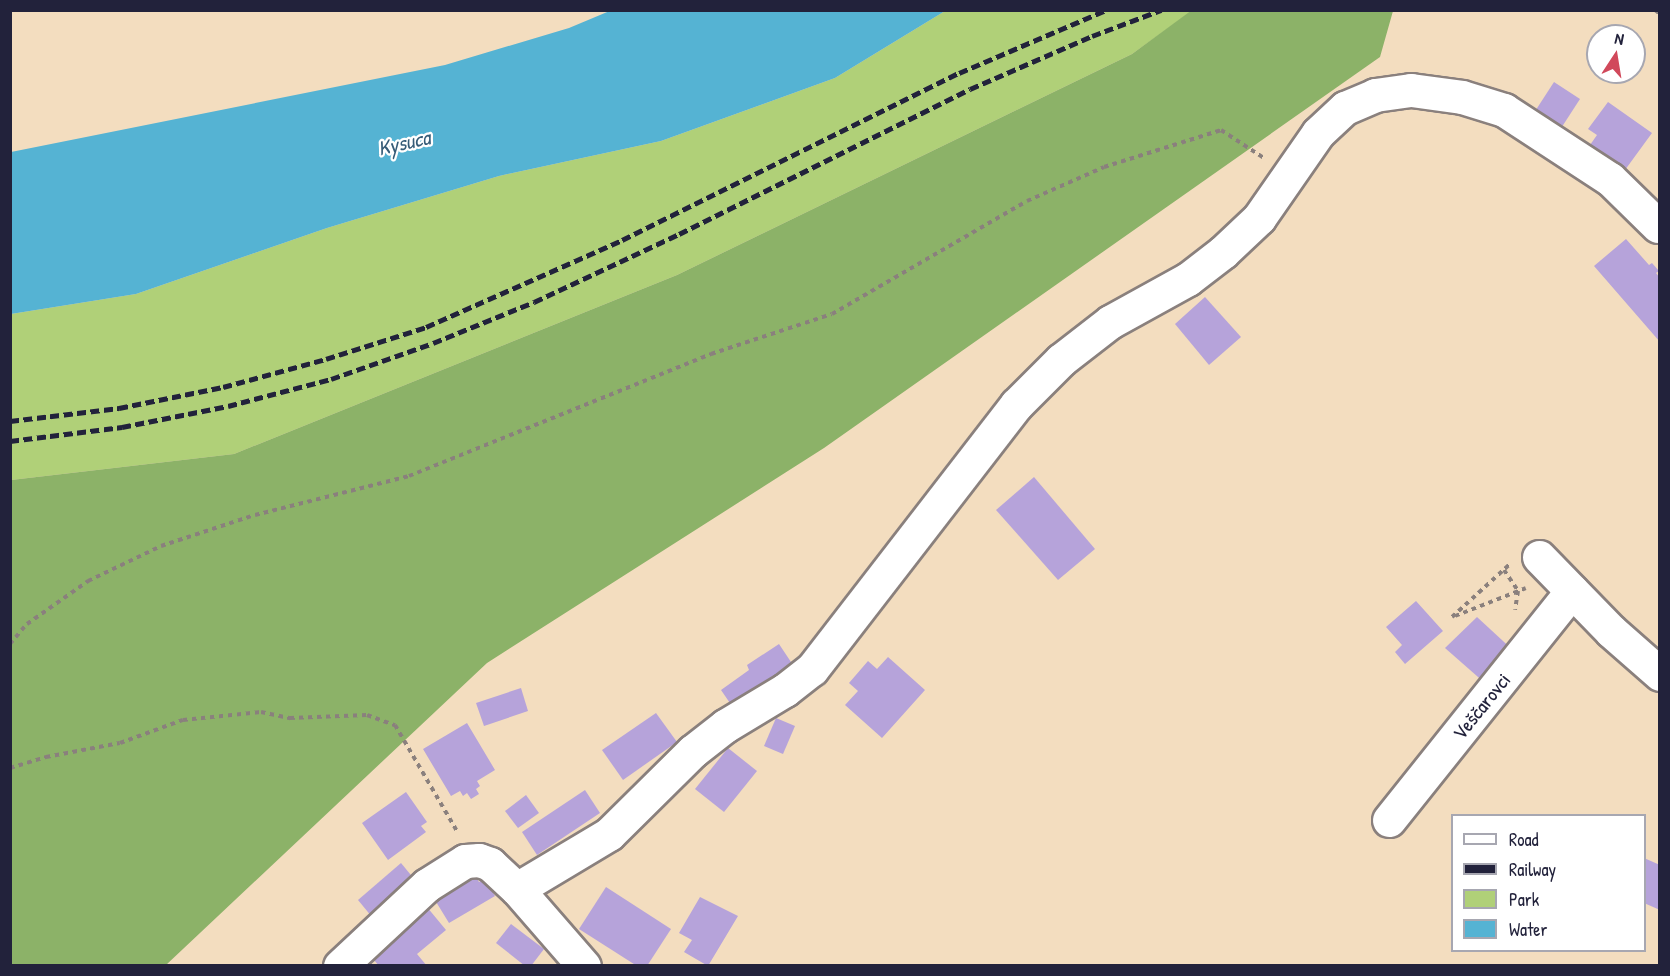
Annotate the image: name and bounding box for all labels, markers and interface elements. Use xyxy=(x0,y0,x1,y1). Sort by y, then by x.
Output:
north arrow xyxy=(1586,24,1646,84)
text: N xyxy=(1613,27,1626,50)
water label: Kysuca xyxy=(375,125,433,161)
street label: Veščarovci xyxy=(1447,668,1515,744)
legend xyxy=(1451,814,1646,952)
text: Road xyxy=(1509,827,1539,852)
text: Railway xyxy=(1509,857,1556,882)
text: Park xyxy=(1509,887,1539,912)
text: Water xyxy=(1509,917,1547,942)

